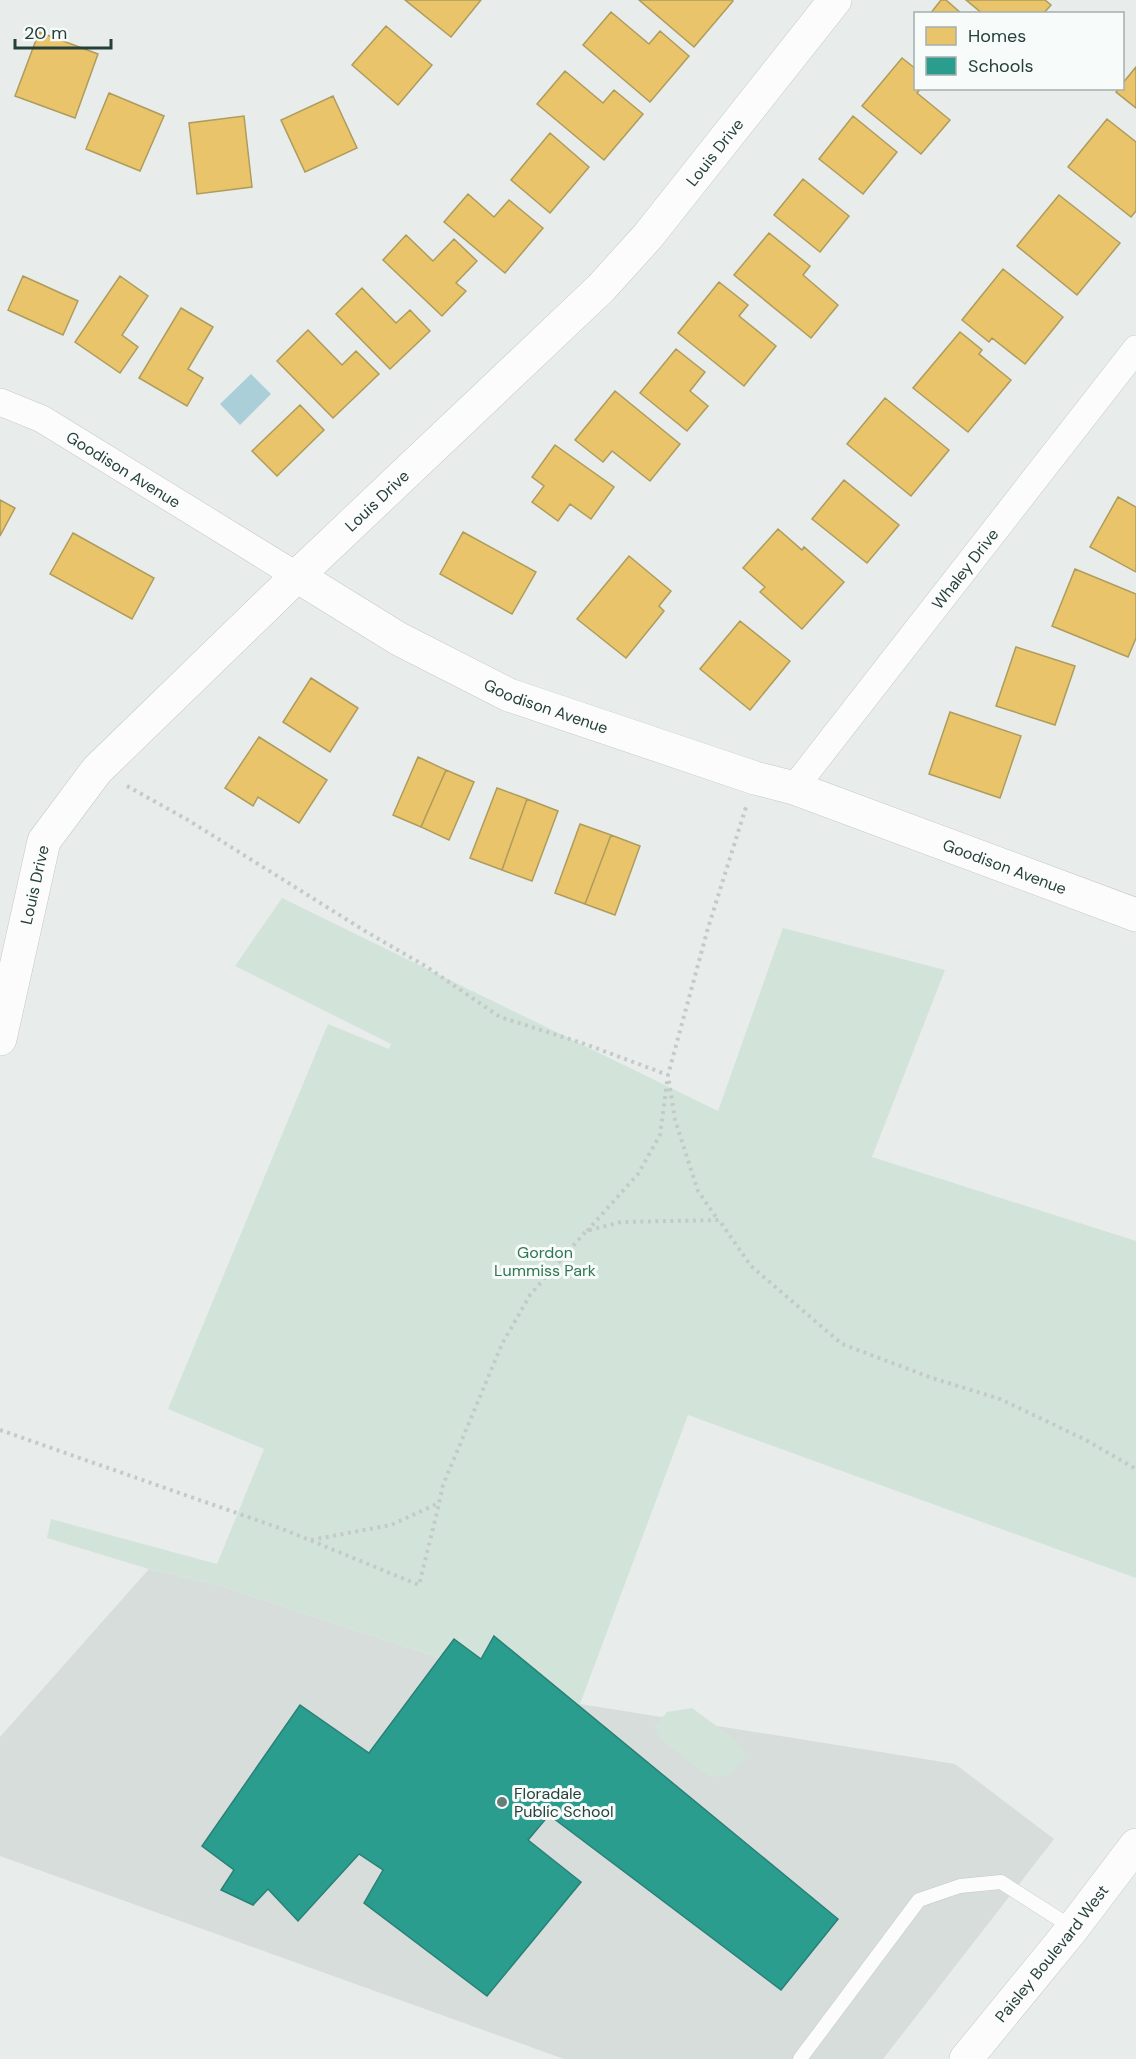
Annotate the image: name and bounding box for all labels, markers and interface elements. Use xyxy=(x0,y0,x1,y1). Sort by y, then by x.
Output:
scale bar xyxy=(15,12,111,50)
legend xyxy=(914,12,1124,90)
text: 20 m xyxy=(24,21,67,45)
text: Homes xyxy=(968,24,1026,48)
text: Schools xyxy=(968,54,1033,78)
street label: Louis Drive xyxy=(681,114,748,190)
street label: Goodison Avenue xyxy=(62,426,185,512)
street label: Louis Drive xyxy=(340,465,413,536)
street label: Whaley Drive xyxy=(927,524,1003,613)
street label: Goodison Avenue xyxy=(481,674,611,738)
street label: Goodison Avenue xyxy=(940,834,1070,899)
street label: Louis Drive xyxy=(15,843,53,927)
park label: Gordon Lummiss Park xyxy=(494,1242,596,1281)
place label: Floradale Public School xyxy=(514,1783,613,1822)
marker: Floradale Public School xyxy=(495,1795,509,1809)
street label: Paisley Boulevard West xyxy=(990,1880,1113,2026)

